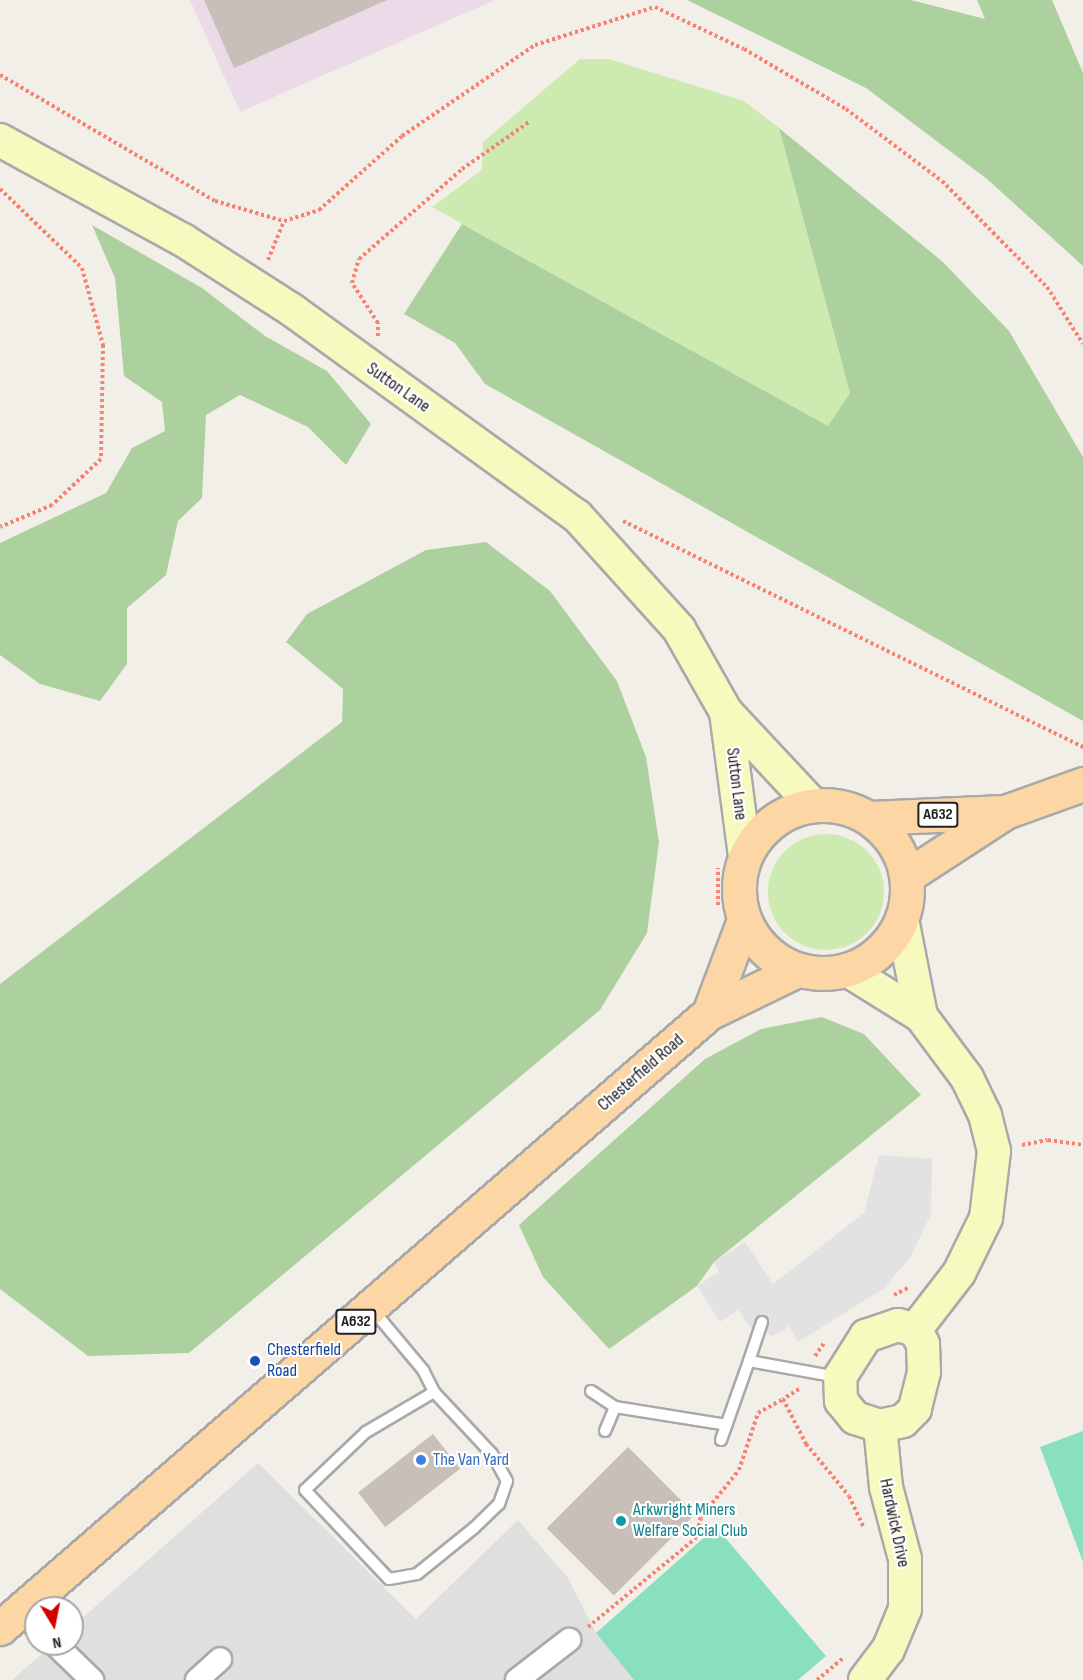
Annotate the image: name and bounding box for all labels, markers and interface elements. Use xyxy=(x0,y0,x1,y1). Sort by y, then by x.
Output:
street label: Sutton Lane xyxy=(362,358,434,418)
street label: Sutton Lane xyxy=(721,747,751,821)
road number: A632 xyxy=(917,802,959,828)
street label: Chesterfield Road xyxy=(594,1030,688,1116)
road number: A632 xyxy=(335,1309,377,1335)
place label: Chesterfield Road xyxy=(267,1340,341,1382)
marker: Chesterfield Road xyxy=(248,1354,262,1368)
place label: The Van Yard xyxy=(433,1449,509,1471)
marker: The Van Yard xyxy=(414,1453,428,1467)
street label: Hardwick Drive xyxy=(874,1477,914,1569)
place label: Arkwright Miners Welfare Social Club xyxy=(633,1500,748,1543)
marker: Arkwright Miners Welfare Social Club xyxy=(614,1514,628,1528)
north arrow xyxy=(24,1596,84,1656)
text: N xyxy=(51,1632,63,1652)

